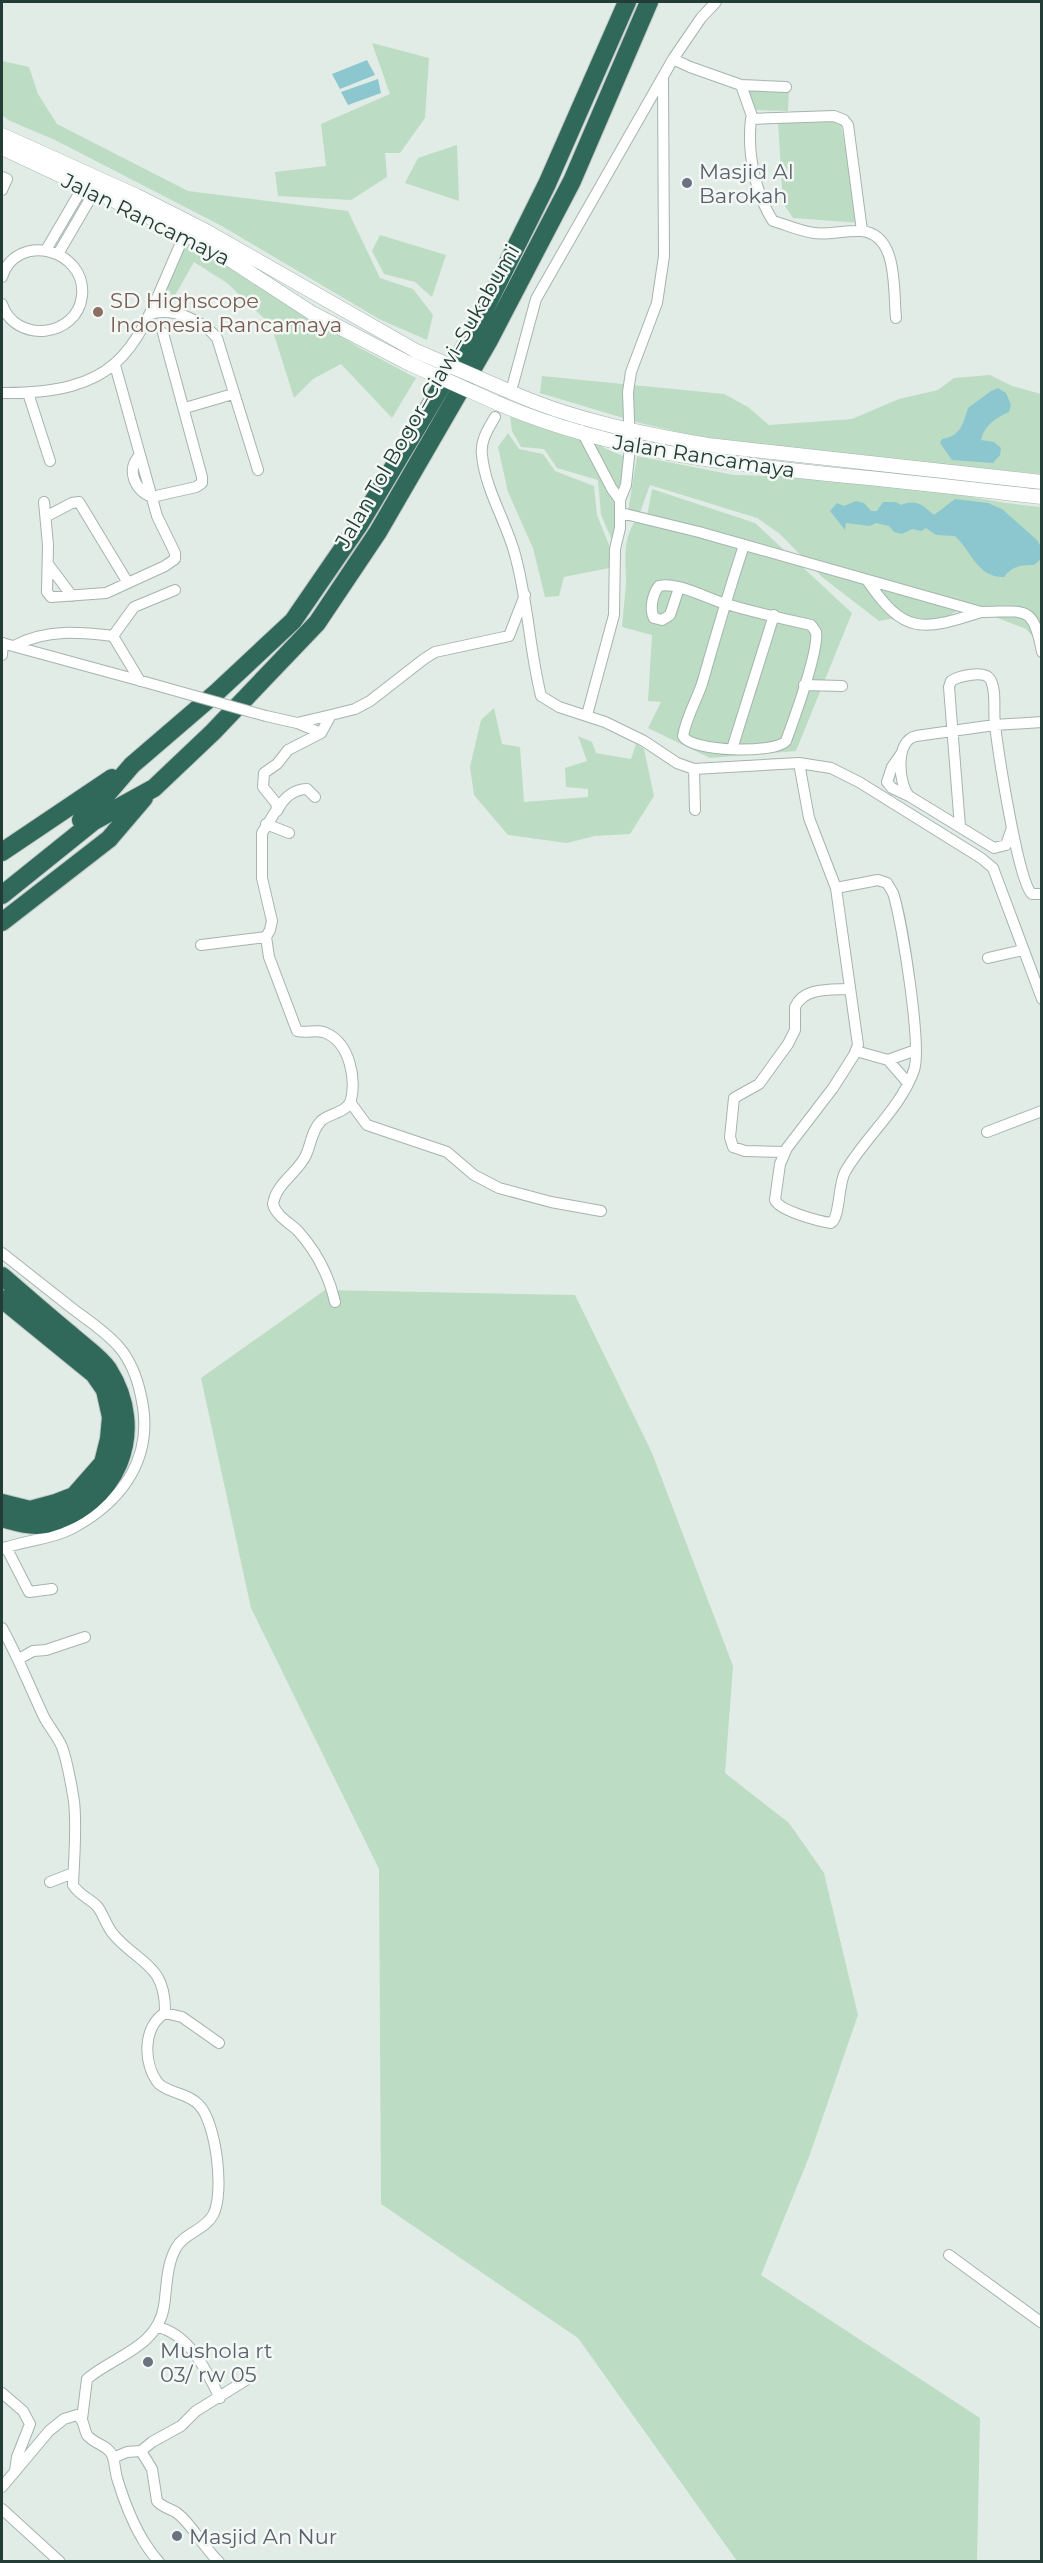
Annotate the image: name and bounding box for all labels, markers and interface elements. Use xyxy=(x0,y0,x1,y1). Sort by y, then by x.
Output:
place label: Masjid Al Barokah xyxy=(699,159,794,208)
street label: Jalan Rancamaya xyxy=(57,167,234,271)
marker: Masjid Al Barokah xyxy=(680,176,694,190)
street label: Jalan Tol Bogor–Ciawi–Sukabumi xyxy=(329,240,524,553)
place label: SD Highscope Indonesia Rancamaya xyxy=(110,288,342,337)
marker: SD Highscope Indonesia Rancamaya xyxy=(91,305,105,319)
street label: Jalan Rancamaya xyxy=(610,429,797,483)
place label: Mushola rt 03/ rw 05 xyxy=(160,2338,273,2387)
marker: Mushola rt 03/ rw 05 xyxy=(141,2355,155,2369)
place label: Masjid An Nur xyxy=(189,2524,337,2549)
marker: Masjid An Nur xyxy=(170,2529,184,2543)

